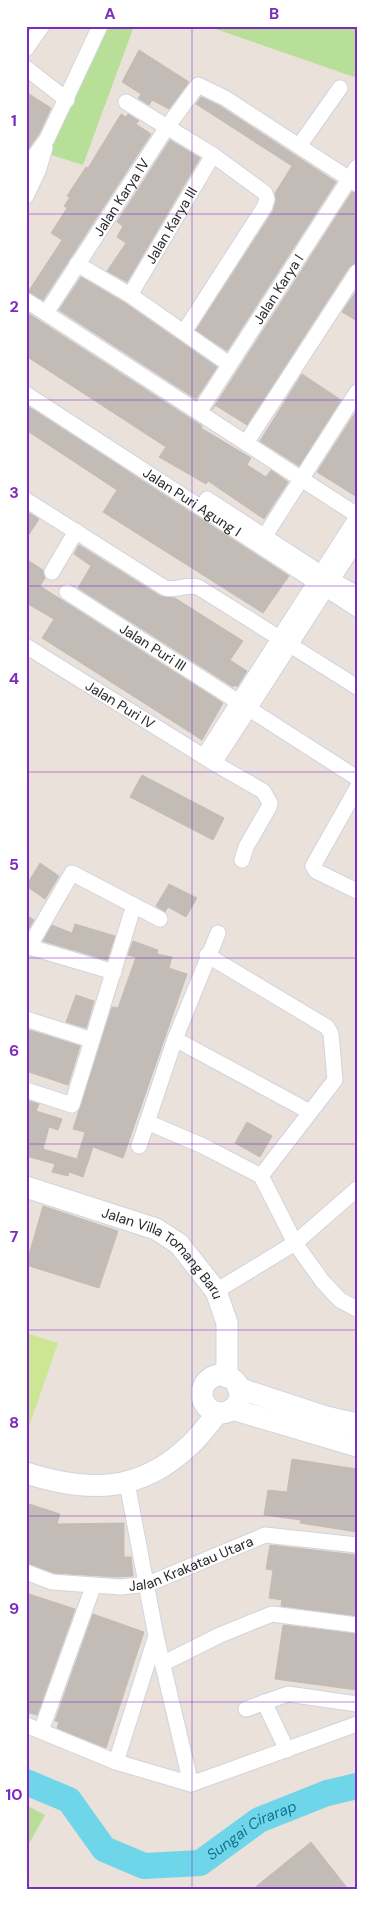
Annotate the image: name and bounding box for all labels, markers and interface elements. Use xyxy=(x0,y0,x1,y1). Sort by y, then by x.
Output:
text: A xyxy=(104,3,116,24)
text: B xyxy=(269,3,279,24)
text: 1 xyxy=(11,110,17,131)
street label: Jalan Karya IV xyxy=(89,154,153,240)
street label: Jalan Karya III xyxy=(142,184,201,267)
street label: Jalan Karya I xyxy=(249,251,307,328)
text: 2 xyxy=(9,296,19,317)
street label: Jalan Puri Agung I xyxy=(139,463,245,540)
text: 3 xyxy=(9,482,19,503)
street label: Jalan Puri III xyxy=(116,619,189,675)
text: 4 xyxy=(9,668,19,689)
street label: Jalan Puri IV xyxy=(82,676,159,733)
text: 5 xyxy=(9,854,19,875)
text: 6 xyxy=(9,1040,19,1061)
street label: Jalan Villa Tomang Baru xyxy=(100,1203,227,1301)
text: 7 xyxy=(10,1226,19,1247)
text: 8 xyxy=(9,1412,19,1433)
street label: Jalan Krakatau Utara xyxy=(128,1532,256,1595)
text: 9 xyxy=(9,1598,19,1619)
text: 10 xyxy=(5,1784,23,1805)
water label: Sungai Cirarap xyxy=(203,1796,299,1865)

